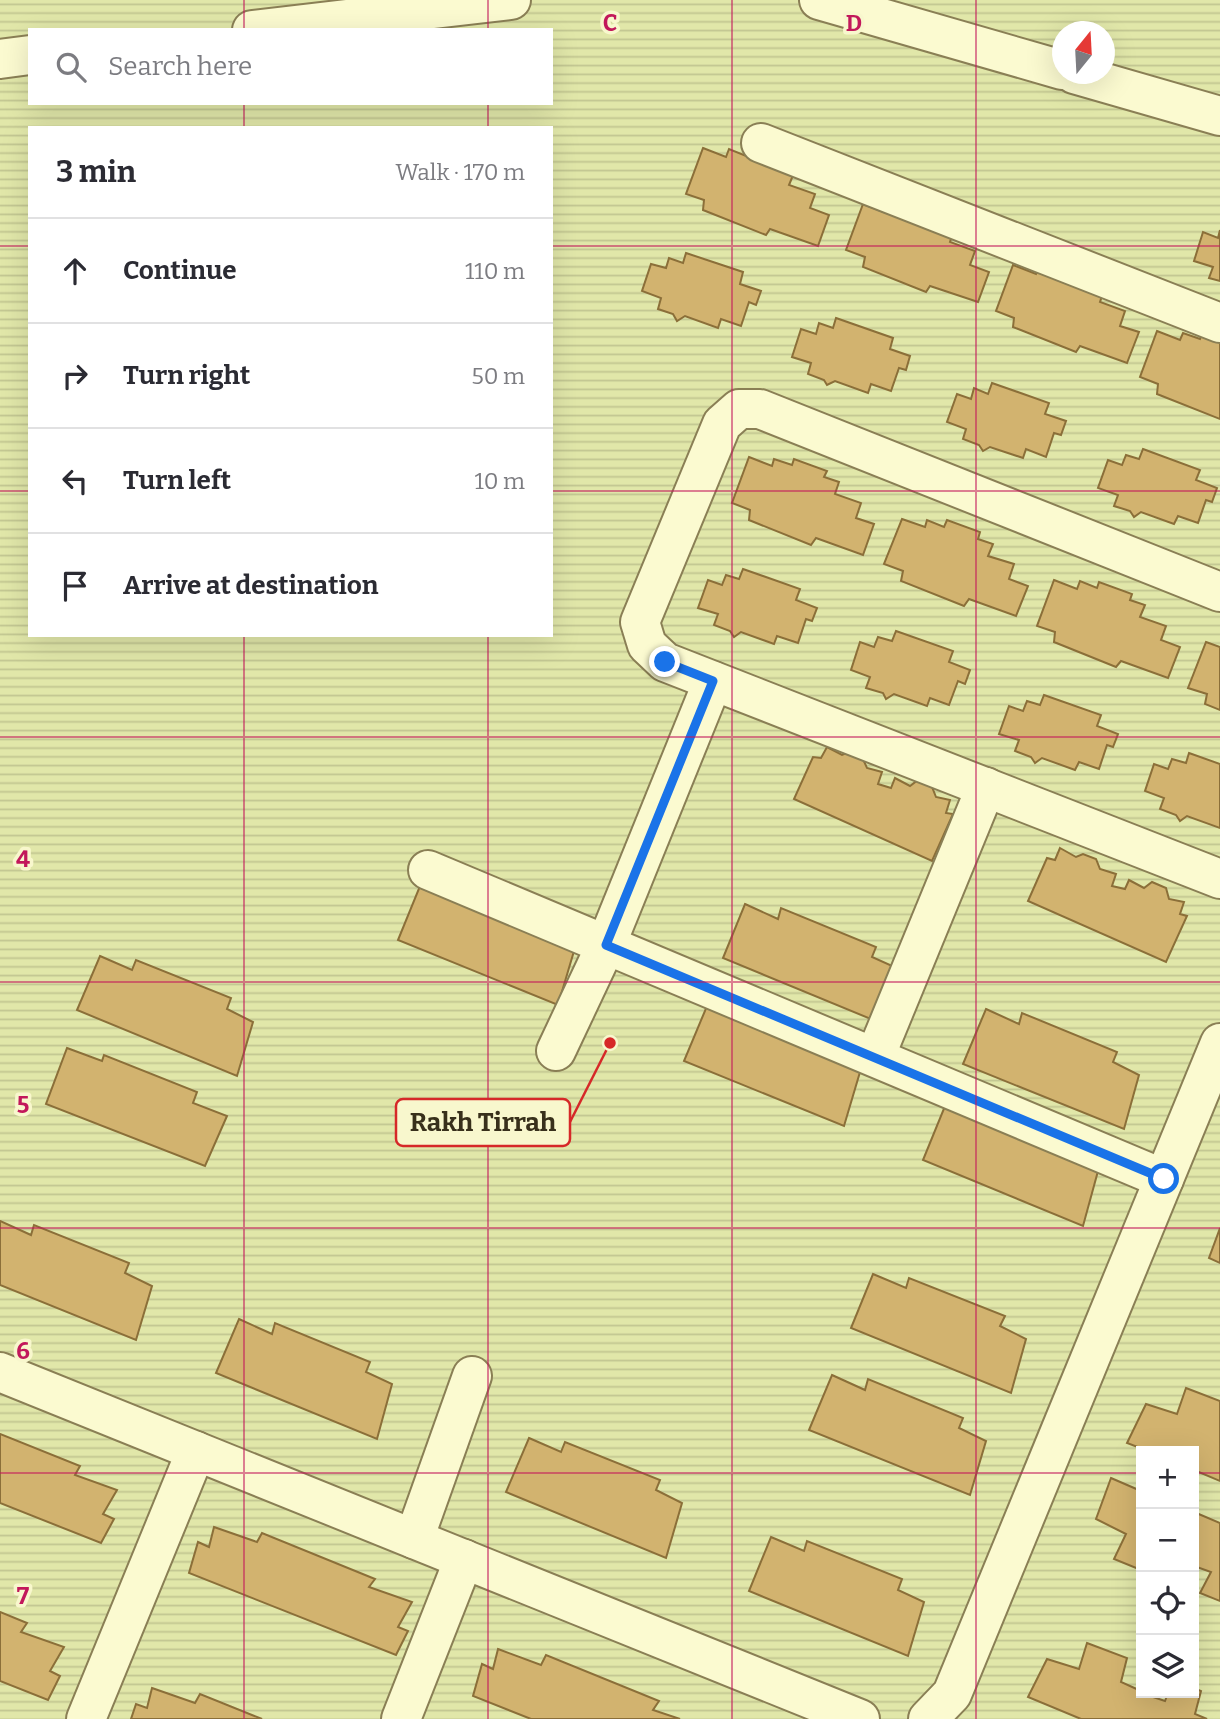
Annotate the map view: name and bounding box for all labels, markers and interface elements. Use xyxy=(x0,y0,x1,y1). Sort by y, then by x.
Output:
text: C xyxy=(603,9,617,37)
text: D xyxy=(846,9,862,37)
north arrow xyxy=(1052,21,1115,84)
search box xyxy=(28,28,553,105)
icon: search xyxy=(52,48,90,86)
text: Search here xyxy=(108,51,252,82)
text: 3 min xyxy=(56,154,136,190)
text: Walk · 170 m xyxy=(396,158,525,186)
icon: ahead xyxy=(56,252,94,290)
text: Continue xyxy=(123,255,237,286)
text: 110 m xyxy=(465,257,525,285)
icon: right xyxy=(56,357,94,395)
text: Turn right xyxy=(123,360,250,391)
text: 50 m xyxy=(471,362,525,390)
icon: left xyxy=(56,462,94,500)
text: Turn left xyxy=(123,465,231,496)
text: 10 m xyxy=(474,467,525,495)
icon: arrive xyxy=(56,567,94,605)
text: Arrive at destination xyxy=(123,570,378,601)
route end xyxy=(649,646,680,677)
text: 4 xyxy=(16,845,30,873)
text: 5 xyxy=(17,1091,29,1119)
callout: Rakh Tirrah xyxy=(396,1099,570,1146)
text: Rakh Tirrah xyxy=(410,1107,557,1138)
route start xyxy=(1148,1163,1179,1194)
text: 6 xyxy=(16,1337,30,1365)
map controls xyxy=(1136,1446,1199,1698)
button: + xyxy=(1136,1446,1199,1509)
button: − xyxy=(1136,1509,1199,1572)
button: locate xyxy=(1136,1572,1199,1635)
text: 7 xyxy=(17,1582,30,1610)
button: layers xyxy=(1136,1635,1199,1698)

